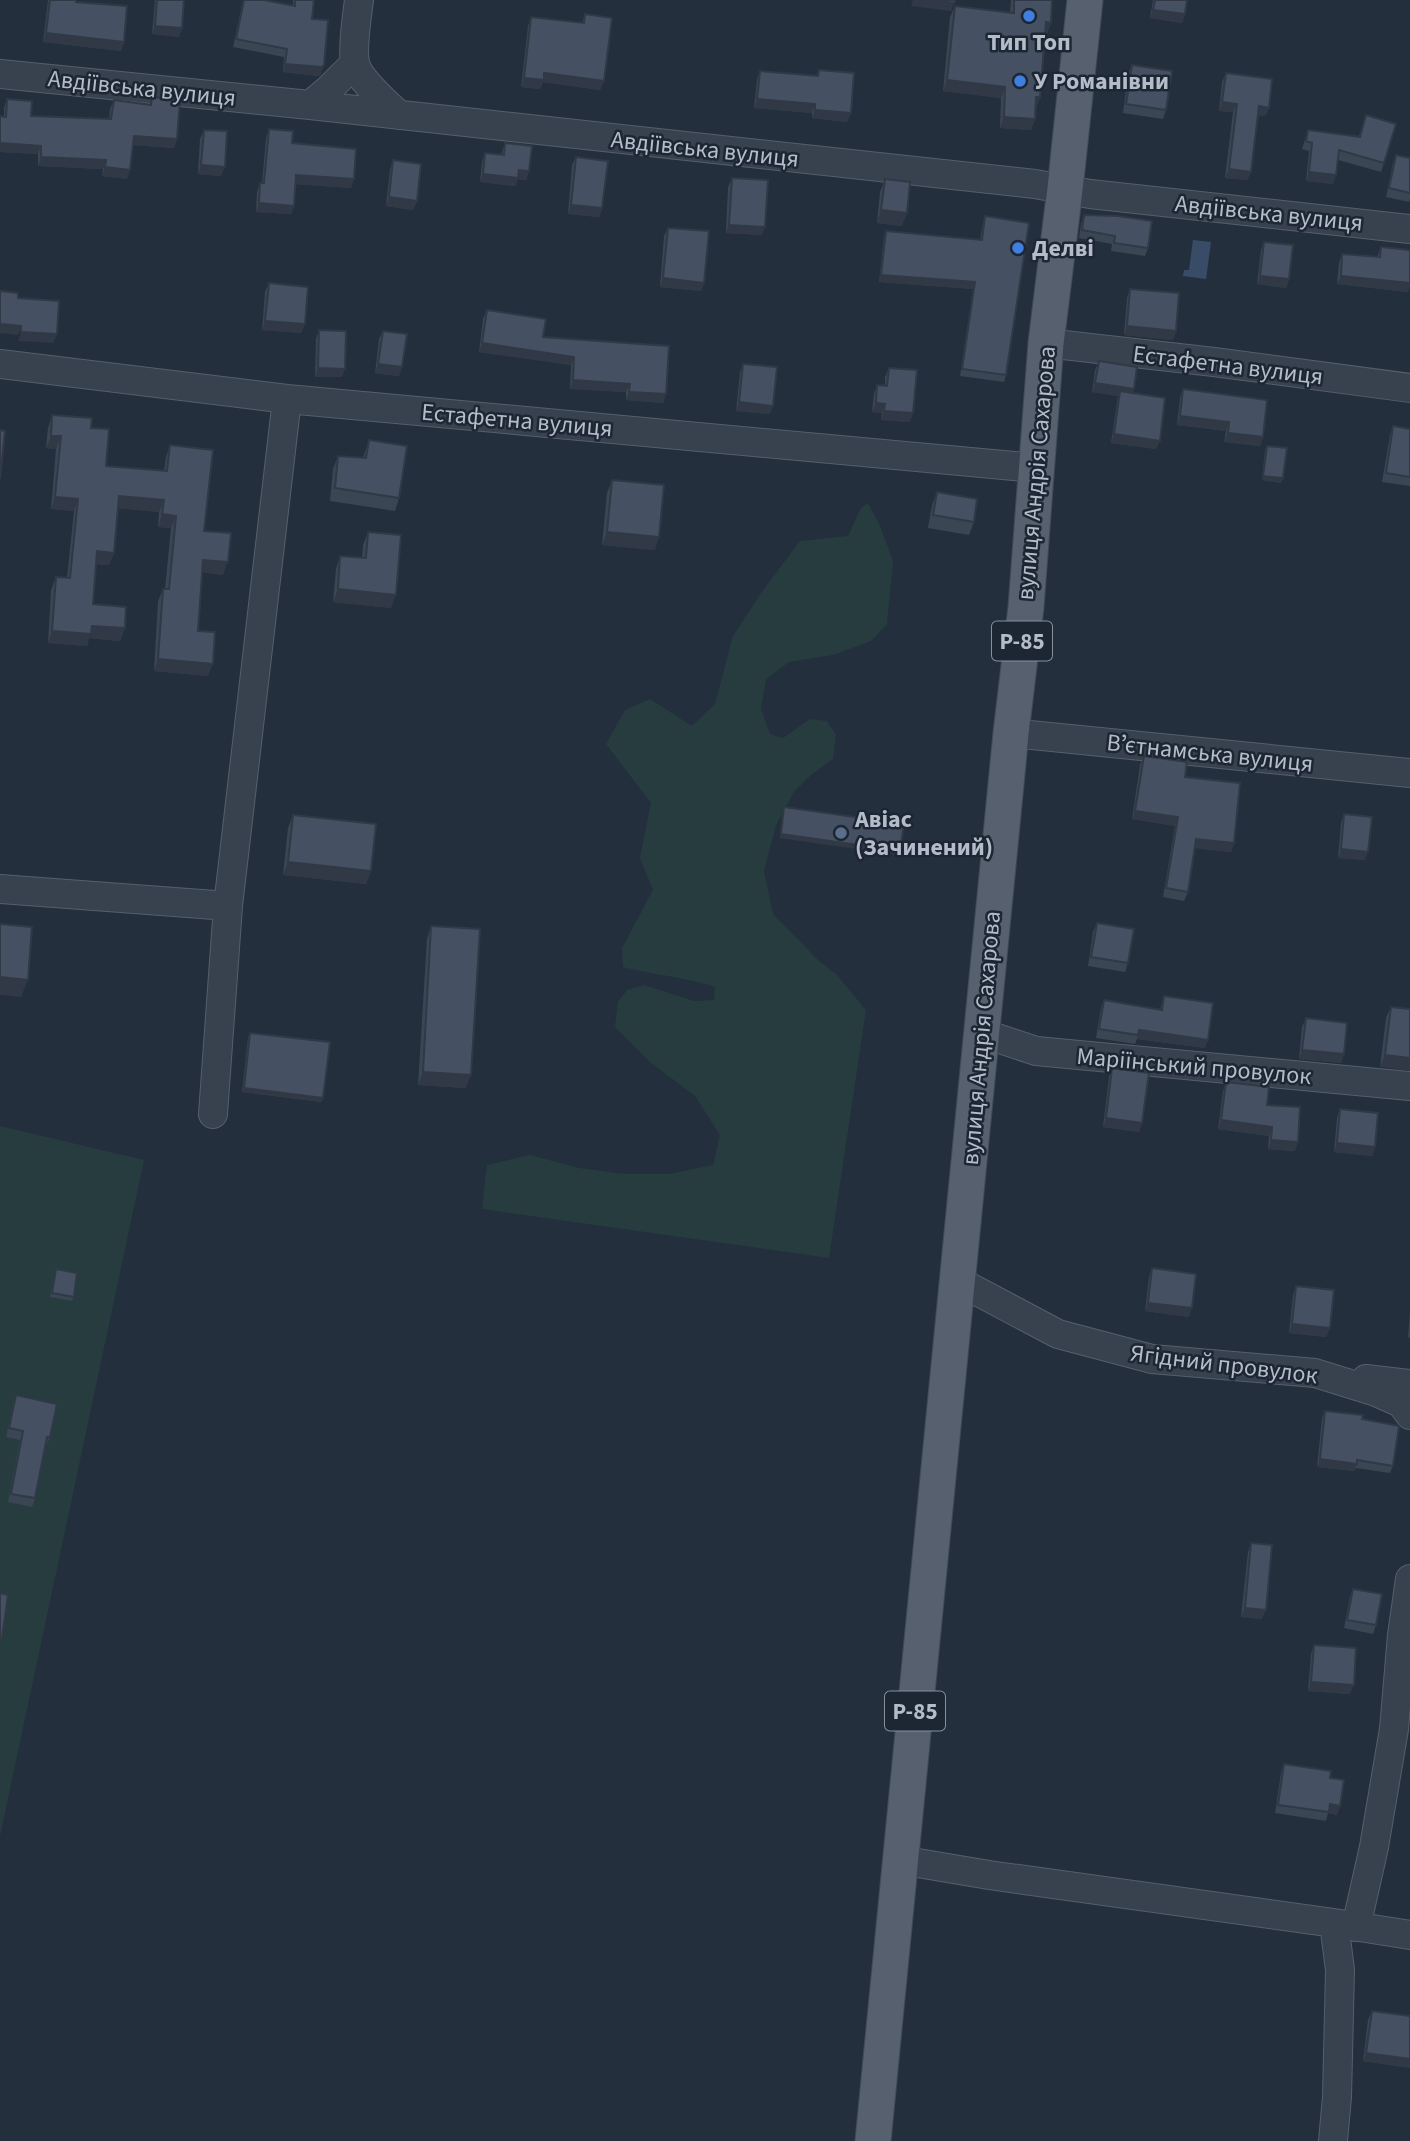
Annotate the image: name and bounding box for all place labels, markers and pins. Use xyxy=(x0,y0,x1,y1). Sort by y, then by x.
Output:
marker: Тип Топ xyxy=(1021,8,1037,24)
place label: Тип Топ xyxy=(987,25,1071,60)
place label: У Романівни xyxy=(1034,64,1169,99)
marker: У Романівни xyxy=(1012,73,1028,89)
place label: Делві xyxy=(1032,231,1094,266)
marker: Делві xyxy=(1010,240,1026,256)
place label: Авіас (Зачинений) xyxy=(854,802,993,865)
marker: Авіас (Зачинений) xyxy=(833,825,849,841)

